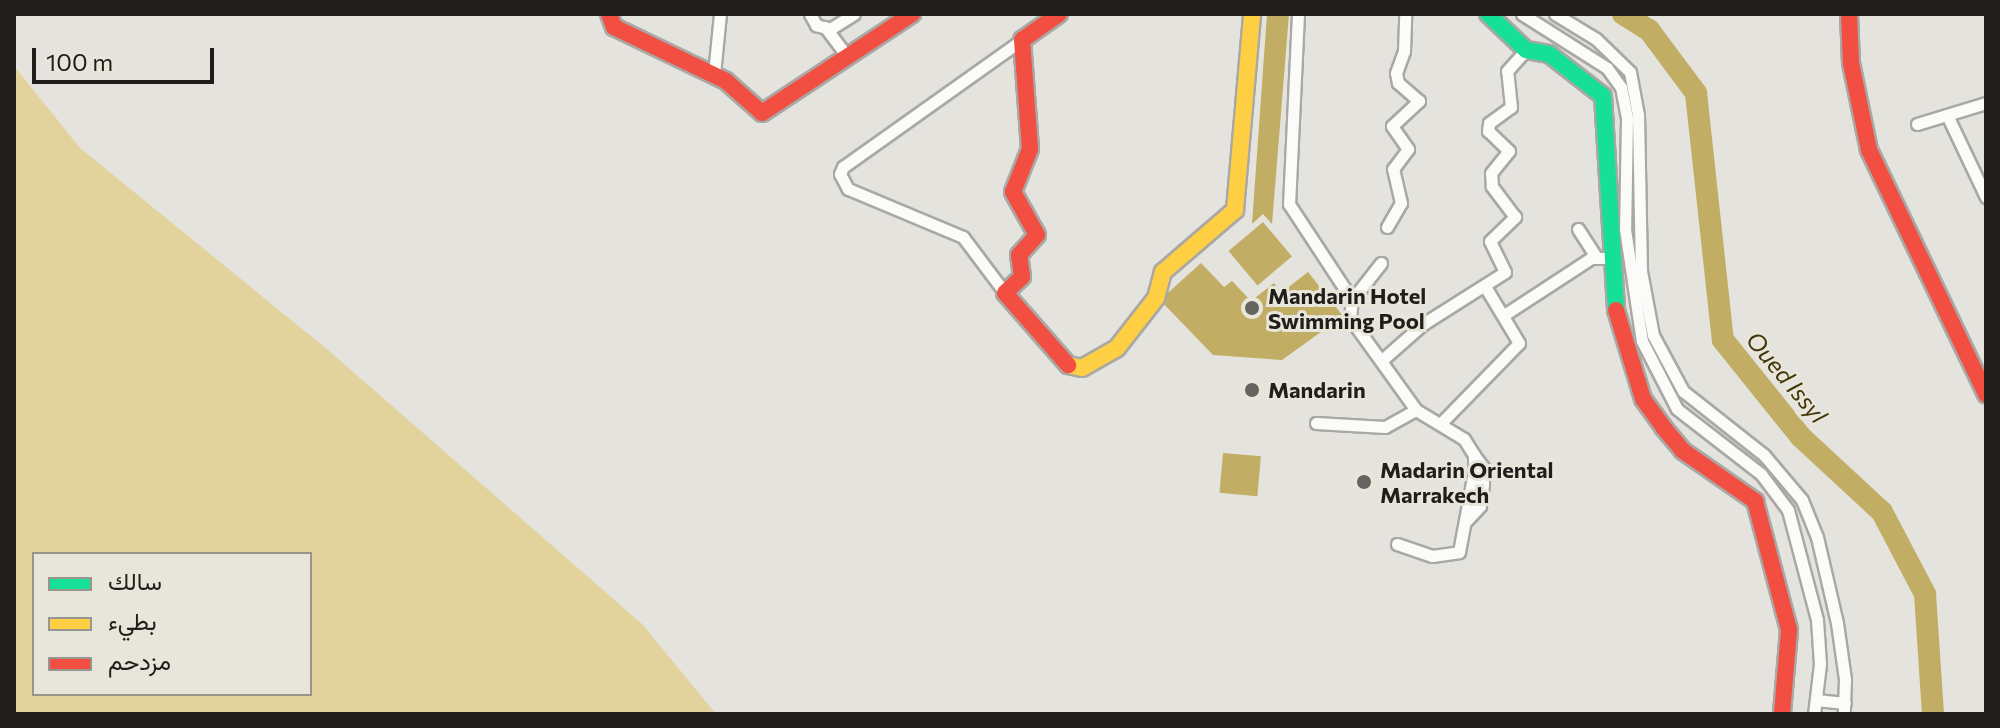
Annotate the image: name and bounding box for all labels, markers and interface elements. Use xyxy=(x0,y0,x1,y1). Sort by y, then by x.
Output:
scale bar xyxy=(36,32,218,82)
text: 100 m xyxy=(46,47,113,76)
place label: Mandarin Hotel Swimming Pool xyxy=(1268,282,1426,334)
marker: Mandarin Hotel Swimming Pool xyxy=(1243,299,1261,317)
water label: Oued Issyl xyxy=(1740,325,1834,429)
place label: Mandarin xyxy=(1268,377,1366,403)
marker: Mandarin xyxy=(1243,381,1261,399)
place label: Madarin Oriental Marrakech xyxy=(1380,456,1553,508)
marker: Madarin Oriental Marrakech xyxy=(1355,473,1373,491)
legend xyxy=(32,552,312,696)
text: سالك xyxy=(108,566,162,595)
text: بطيء xyxy=(108,606,157,635)
text: مزدحم xyxy=(108,646,171,675)

